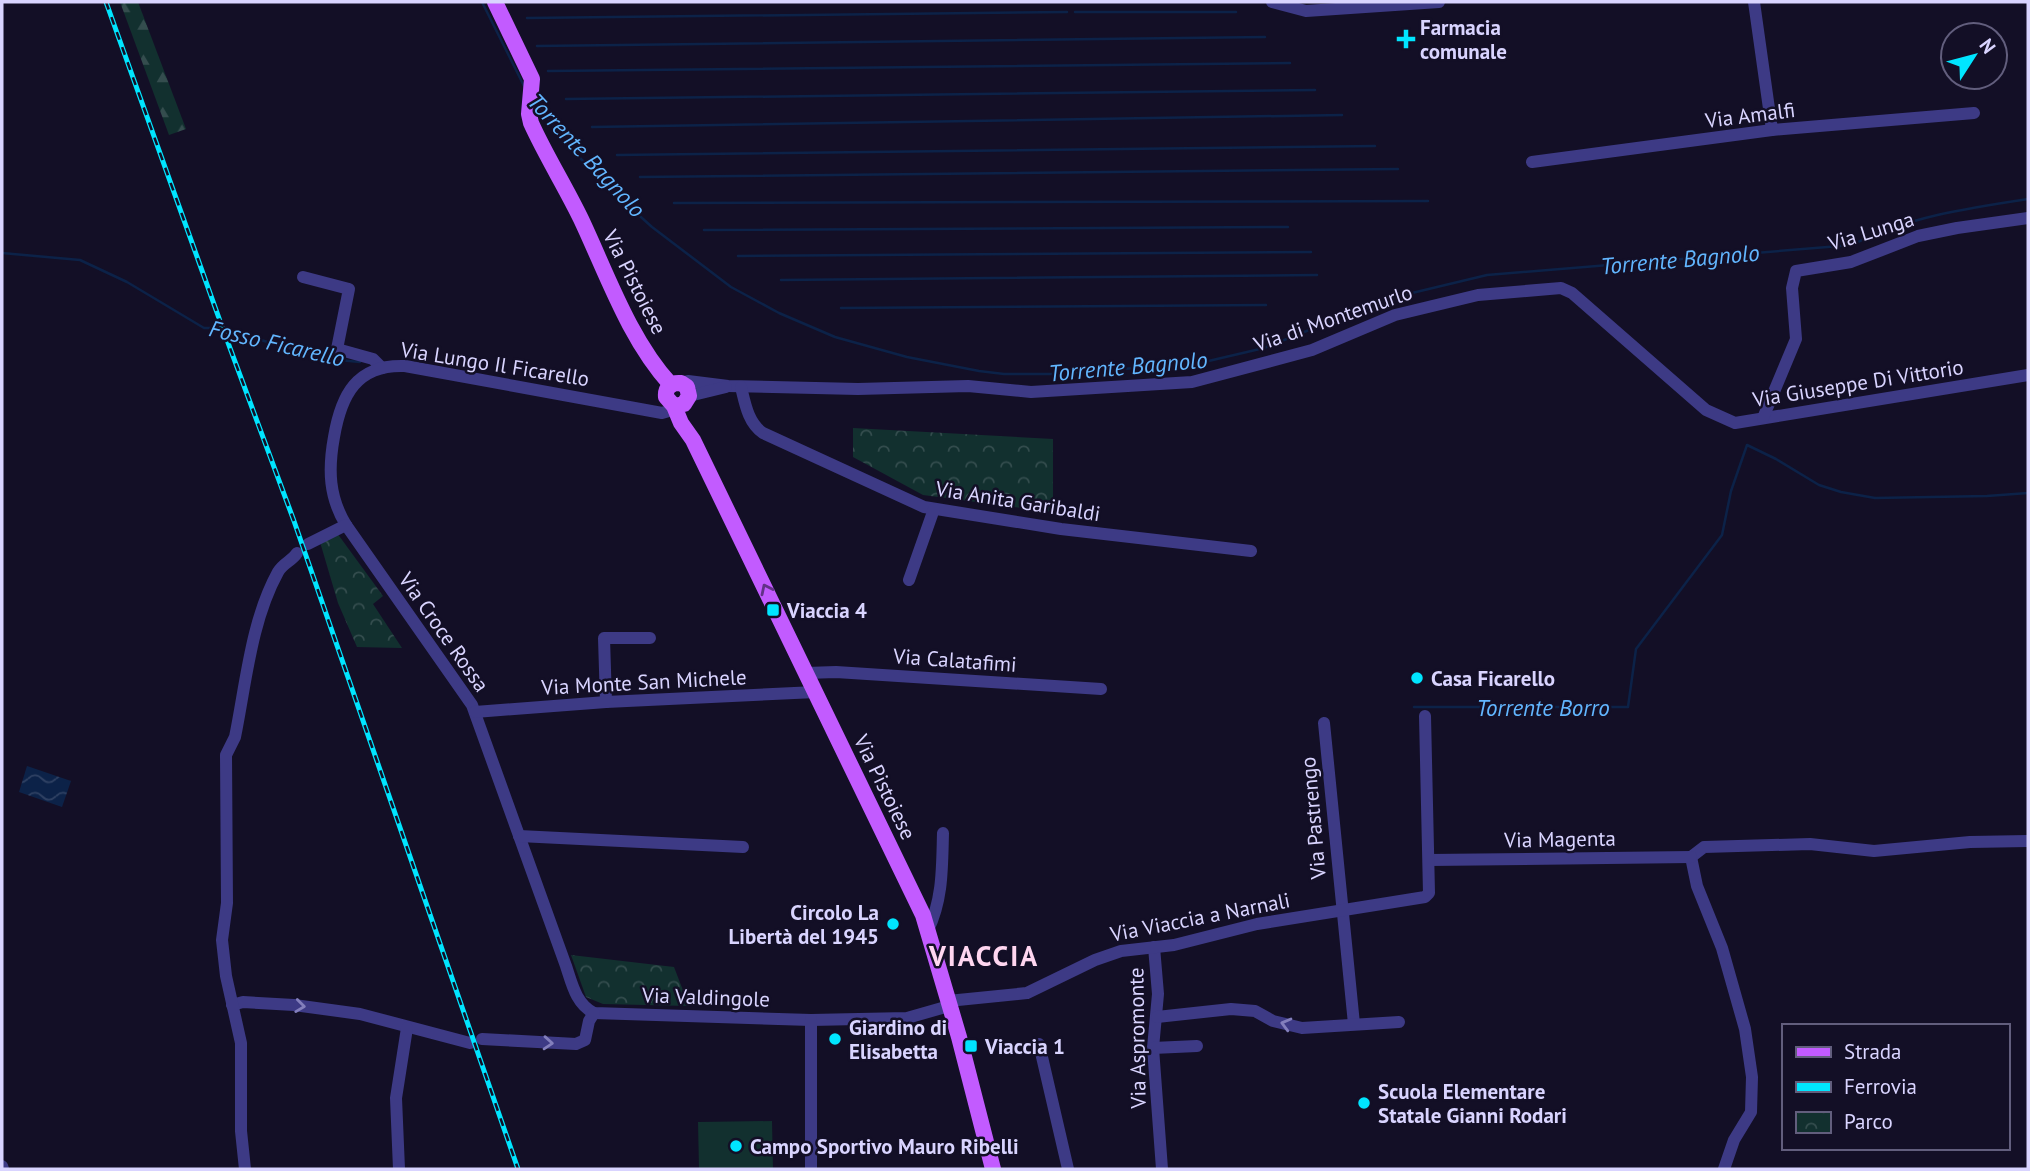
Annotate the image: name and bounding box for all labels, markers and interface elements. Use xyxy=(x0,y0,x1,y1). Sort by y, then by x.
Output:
place label: Farmacia comunale xyxy=(1420,14,1507,65)
north arrow xyxy=(1939,21,2009,91)
marker: Farmacia comunale xyxy=(1398,31,1414,47)
text: N xyxy=(1974,34,2001,58)
water label: Torrente Bagnolo xyxy=(522,87,652,223)
street label: Via Amalfi xyxy=(1703,96,1796,134)
street label: Via Lunga xyxy=(1824,205,1917,257)
street label: Via Pistoiese xyxy=(597,224,673,339)
water label: Torrente Bagnolo xyxy=(1599,238,1761,280)
street label: Via di Montemurlo xyxy=(1249,278,1416,358)
water label: Fosso Ficarello xyxy=(206,313,348,373)
street label: Via Lungo Il Ficarello xyxy=(398,336,591,392)
water label: Torrente Bagnolo xyxy=(1047,345,1209,387)
street label: Via Giuseppe Di Vittorio xyxy=(1750,353,1965,413)
street label: Via Anita Garibaldi xyxy=(933,475,1102,527)
street label: Via Croce Rossa xyxy=(392,566,495,697)
one-way arrow xyxy=(760,584,774,596)
place label: Viaccia 4 xyxy=(786,597,867,624)
marker: Viaccia 4 xyxy=(765,602,781,618)
street label: Via Calatafimi xyxy=(891,642,1018,678)
street label: Via Monte San Michele xyxy=(540,663,747,701)
place label: Casa Ficarello xyxy=(1431,665,1555,692)
marker: Casa Ficarello xyxy=(1409,670,1425,686)
water label: Torrente Borro xyxy=(1476,693,1610,722)
street label: Via Pistoiese xyxy=(847,729,922,844)
street label: Via Pastrengo xyxy=(1294,756,1332,881)
street label: Via Magenta xyxy=(1503,825,1616,853)
street label: Via Viaccia a Narnali xyxy=(1107,886,1292,948)
place label: Circolo La Libertà del 1945 xyxy=(728,899,879,950)
marker: Circolo La Libertà del 1945 xyxy=(885,916,901,932)
district label: VIACCIA xyxy=(928,937,1039,974)
street label: Via Aspromonte xyxy=(1122,967,1152,1110)
street label: Via Valdingole xyxy=(641,981,770,1013)
one-way arrow xyxy=(294,999,305,1014)
place label: Giardino di Elisabetta xyxy=(849,1014,947,1065)
one-way arrow xyxy=(1280,1018,1292,1033)
legend xyxy=(1782,1024,2009,1150)
marker: Giardino di Elisabetta xyxy=(827,1031,843,1047)
place label: Viaccia 1 xyxy=(984,1033,1065,1060)
one-way arrow xyxy=(543,1035,554,1050)
marker: Viaccia 1 xyxy=(963,1038,979,1054)
text: Strada xyxy=(1844,1038,1902,1065)
text: Ferrovia xyxy=(1844,1073,1917,1100)
place label: Scuola Elementare Statale Gianni Rodari xyxy=(1378,1078,1567,1129)
marker: Scuola Elementare Statale Gianni Rodari xyxy=(1356,1095,1372,1111)
text: Parco xyxy=(1844,1108,1893,1135)
place label: Campo Sportivo Mauro Ribelli xyxy=(750,1133,1019,1160)
marker: Campo Sportivo Mauro Ribelli xyxy=(728,1138,744,1154)

